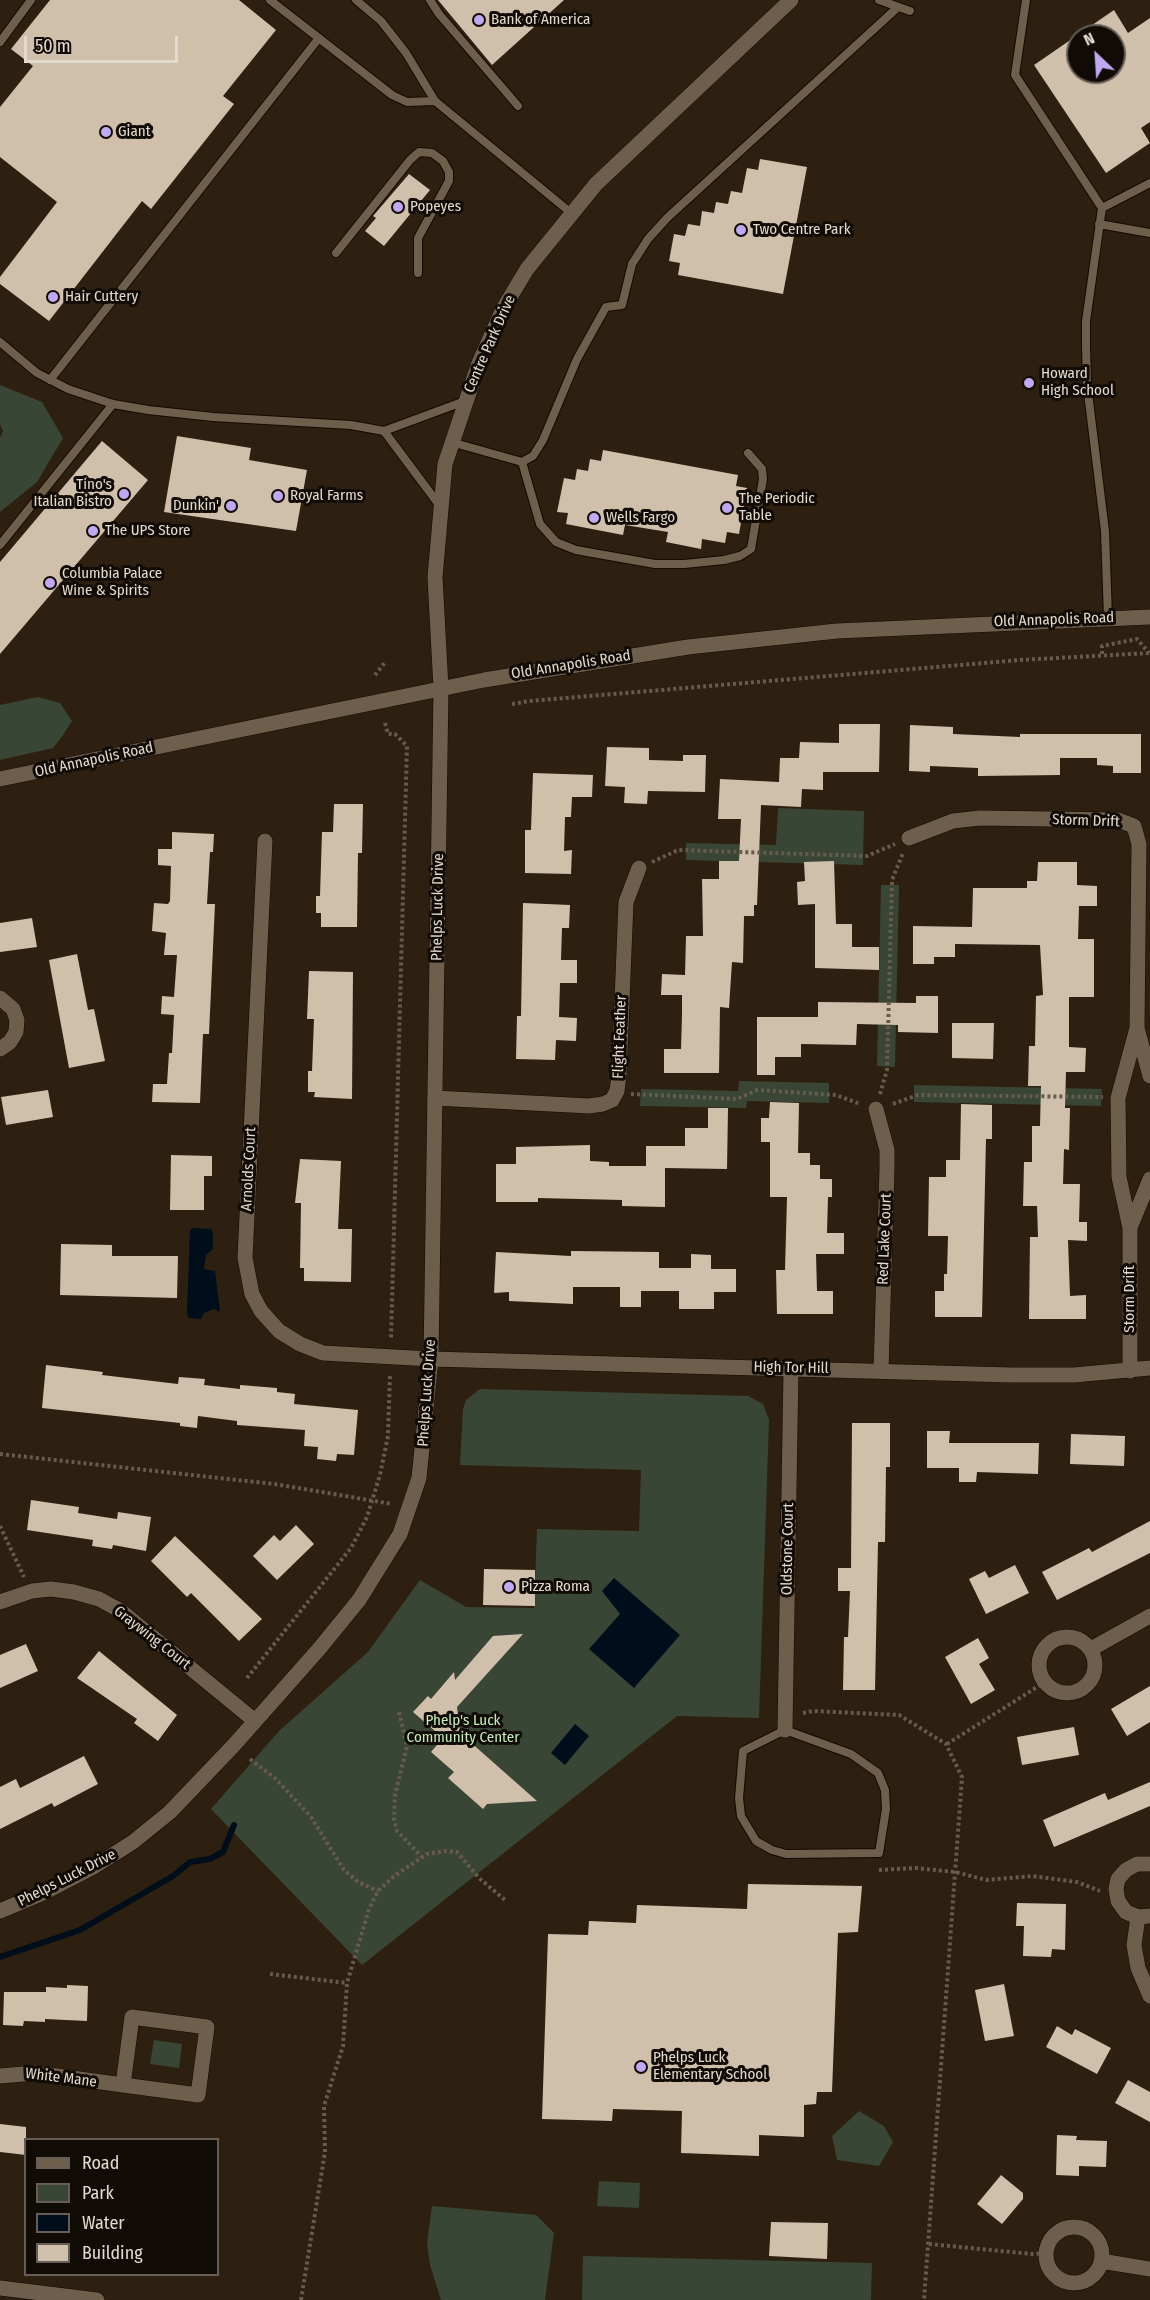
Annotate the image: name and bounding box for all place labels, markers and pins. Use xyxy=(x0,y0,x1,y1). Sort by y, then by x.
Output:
place label: Bank of America xyxy=(491,11,590,29)
marker: Bank of America xyxy=(472,13,486,27)
place label: Giant xyxy=(118,123,151,141)
marker: Giant xyxy=(99,125,113,139)
place label: Popeyes xyxy=(410,198,461,216)
marker: Popeyes xyxy=(391,200,405,214)
place label: Two Centre Park xyxy=(753,221,851,239)
marker: Two Centre Park xyxy=(734,223,748,237)
place label: Hair Cuttery xyxy=(65,288,138,306)
marker: Hair Cuttery xyxy=(46,290,60,304)
place label: Howard High School xyxy=(1041,365,1114,400)
marker: Howard High School xyxy=(1022,376,1036,390)
place label: Tino's Italian Bistro xyxy=(34,476,112,511)
marker: Tino's Italian Bistro xyxy=(117,487,131,501)
place label: Royal Farms xyxy=(290,487,363,505)
marker: Royal Farms xyxy=(271,489,285,503)
place label: The Periodic Table xyxy=(739,490,815,525)
place label: Dunkin' xyxy=(173,497,219,515)
marker: Dunkin' xyxy=(224,499,238,513)
marker: The Periodic Table xyxy=(720,501,734,515)
place label: Wells Fargo xyxy=(606,509,675,527)
marker: Wells Fargo xyxy=(587,511,601,525)
place label: The UPS Store xyxy=(105,522,190,540)
marker: The UPS Store xyxy=(86,524,100,538)
place label: Columbia Palace Wine & Spirits xyxy=(62,565,162,600)
marker: Columbia Palace Wine & Spirits xyxy=(43,576,57,590)
place label: Pizza Roma xyxy=(521,1578,590,1596)
marker: Pizza Roma xyxy=(502,1580,516,1594)
place label: Phelps Luck Elementary School xyxy=(653,2049,767,2084)
marker: Phelps Luck Elementary School xyxy=(634,2060,648,2074)

